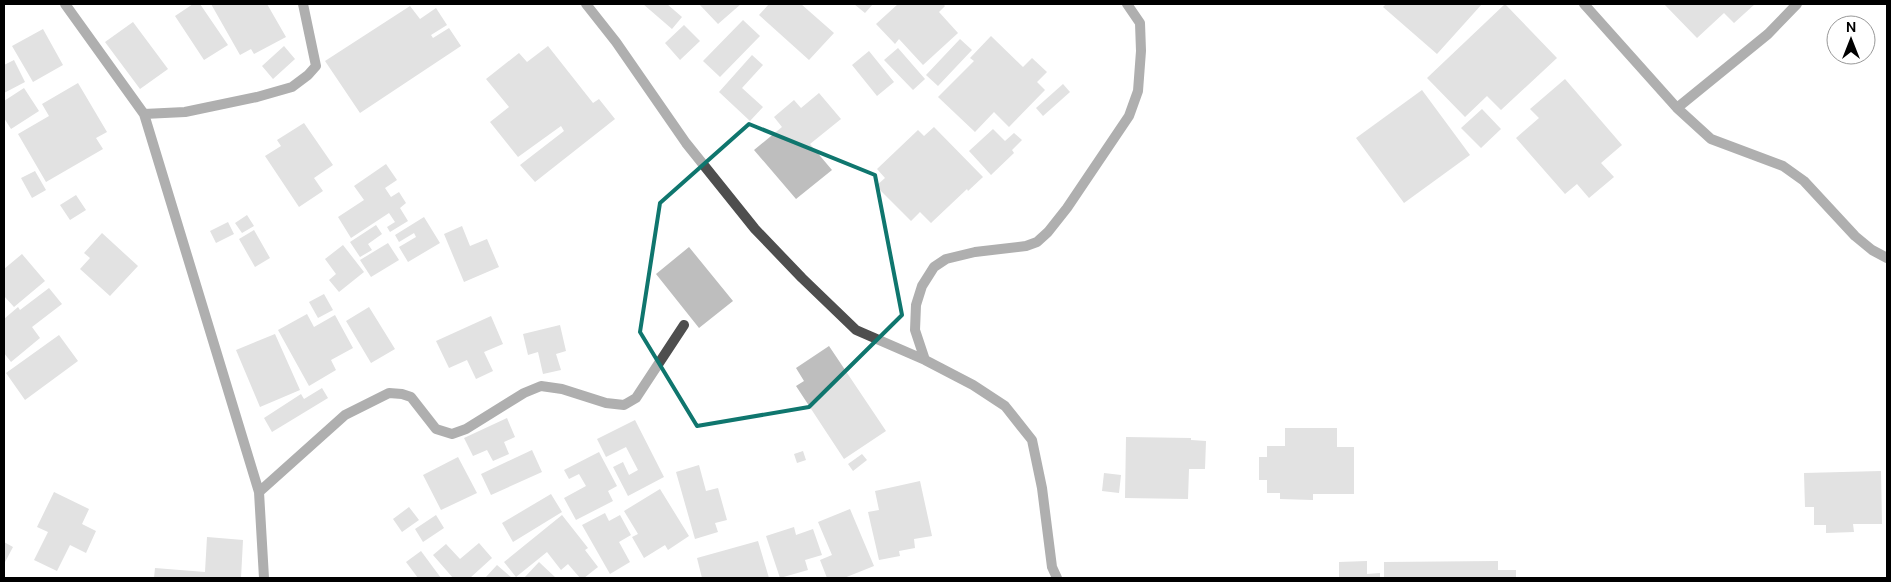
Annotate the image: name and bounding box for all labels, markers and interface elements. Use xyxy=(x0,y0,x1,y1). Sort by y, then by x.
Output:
north arrow xyxy=(1826,15,1876,65)
text: N xyxy=(1846,18,1856,36)

